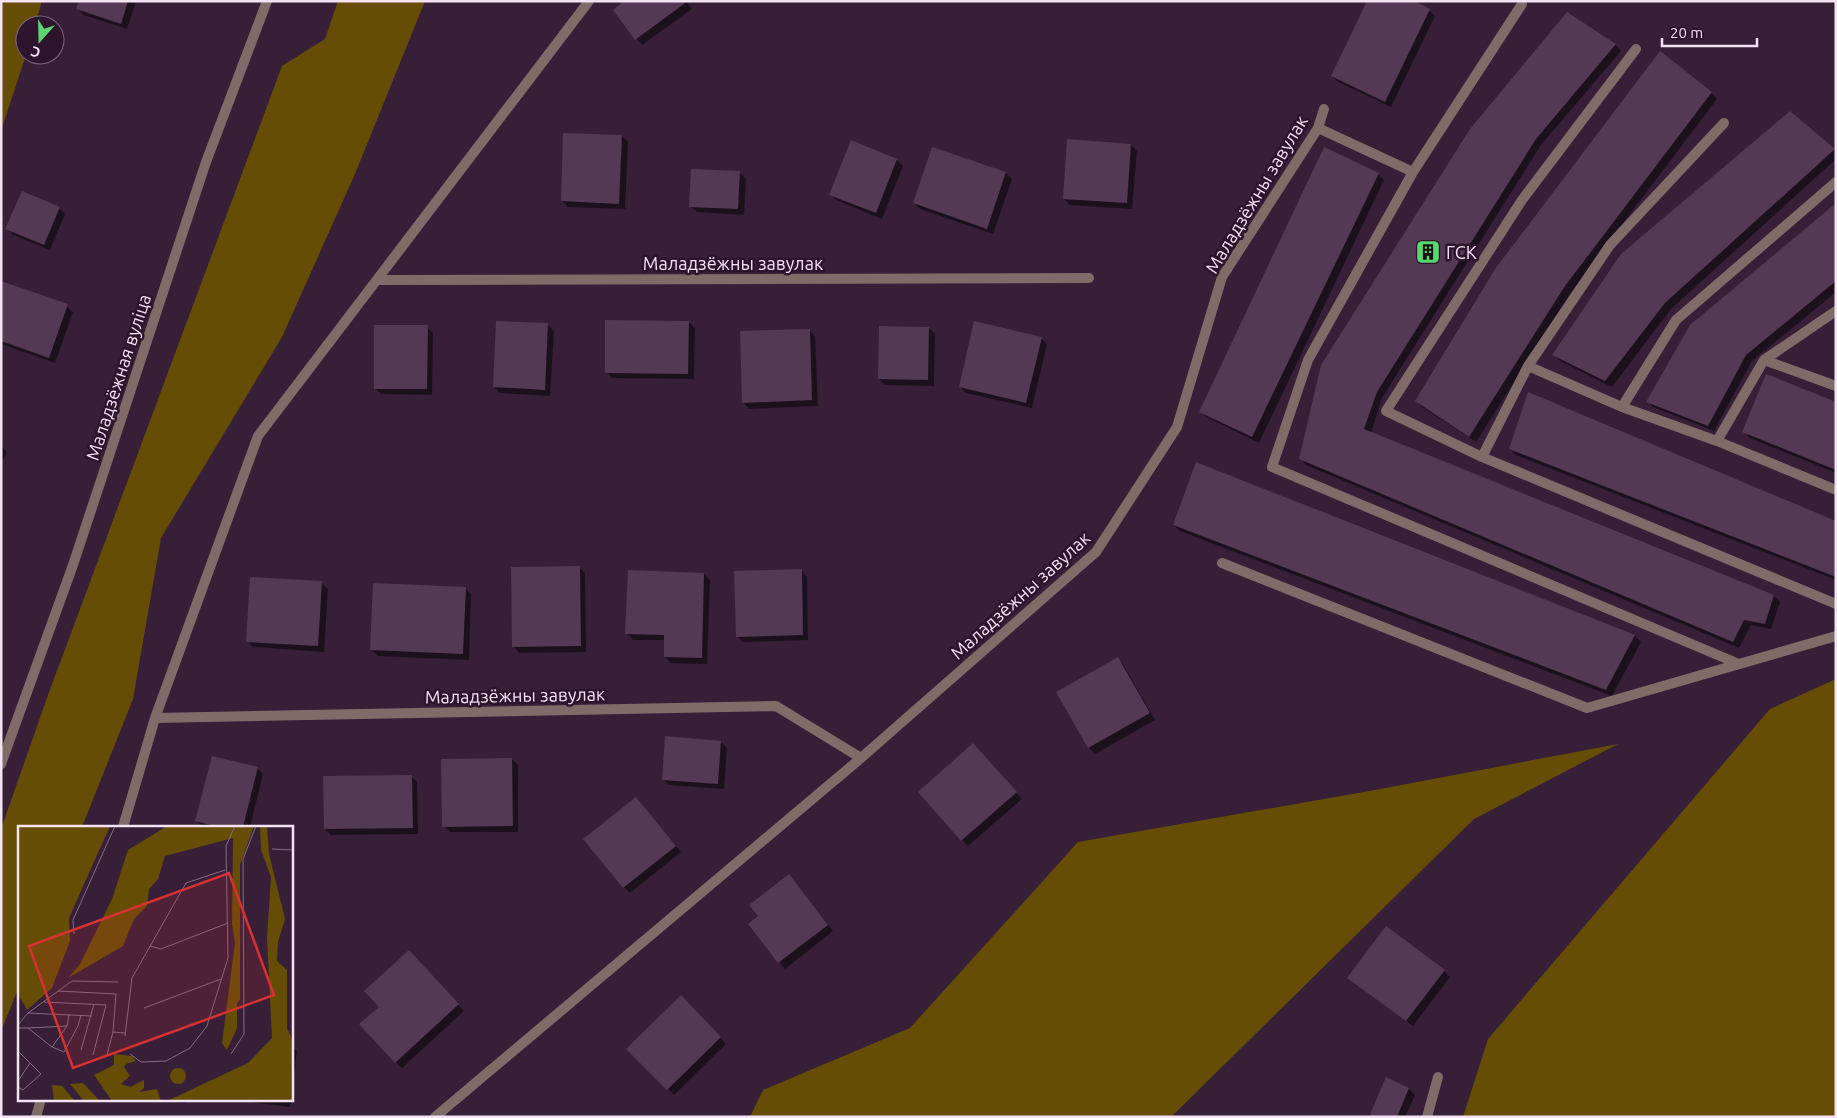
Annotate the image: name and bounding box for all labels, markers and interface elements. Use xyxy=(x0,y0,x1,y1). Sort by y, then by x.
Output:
north arrow xyxy=(15,15,65,65)
scale bar xyxy=(1662,15,1757,47)
text: 20 m xyxy=(1670,24,1703,41)
text: С xyxy=(29,43,42,61)
street label: Маладзёжны завулак xyxy=(1201,112,1311,276)
building icon: ГСК xyxy=(1415,239,1441,265)
place label: ГСК xyxy=(1446,242,1477,262)
street label: Маладзёжны завулак xyxy=(643,253,823,273)
street label: Маладзёжная вуліца xyxy=(82,291,154,463)
street label: Маладзёжны завулак xyxy=(946,527,1094,663)
street label: Маладзёжны завулак xyxy=(425,683,605,707)
inset map xyxy=(18,826,292,1100)

